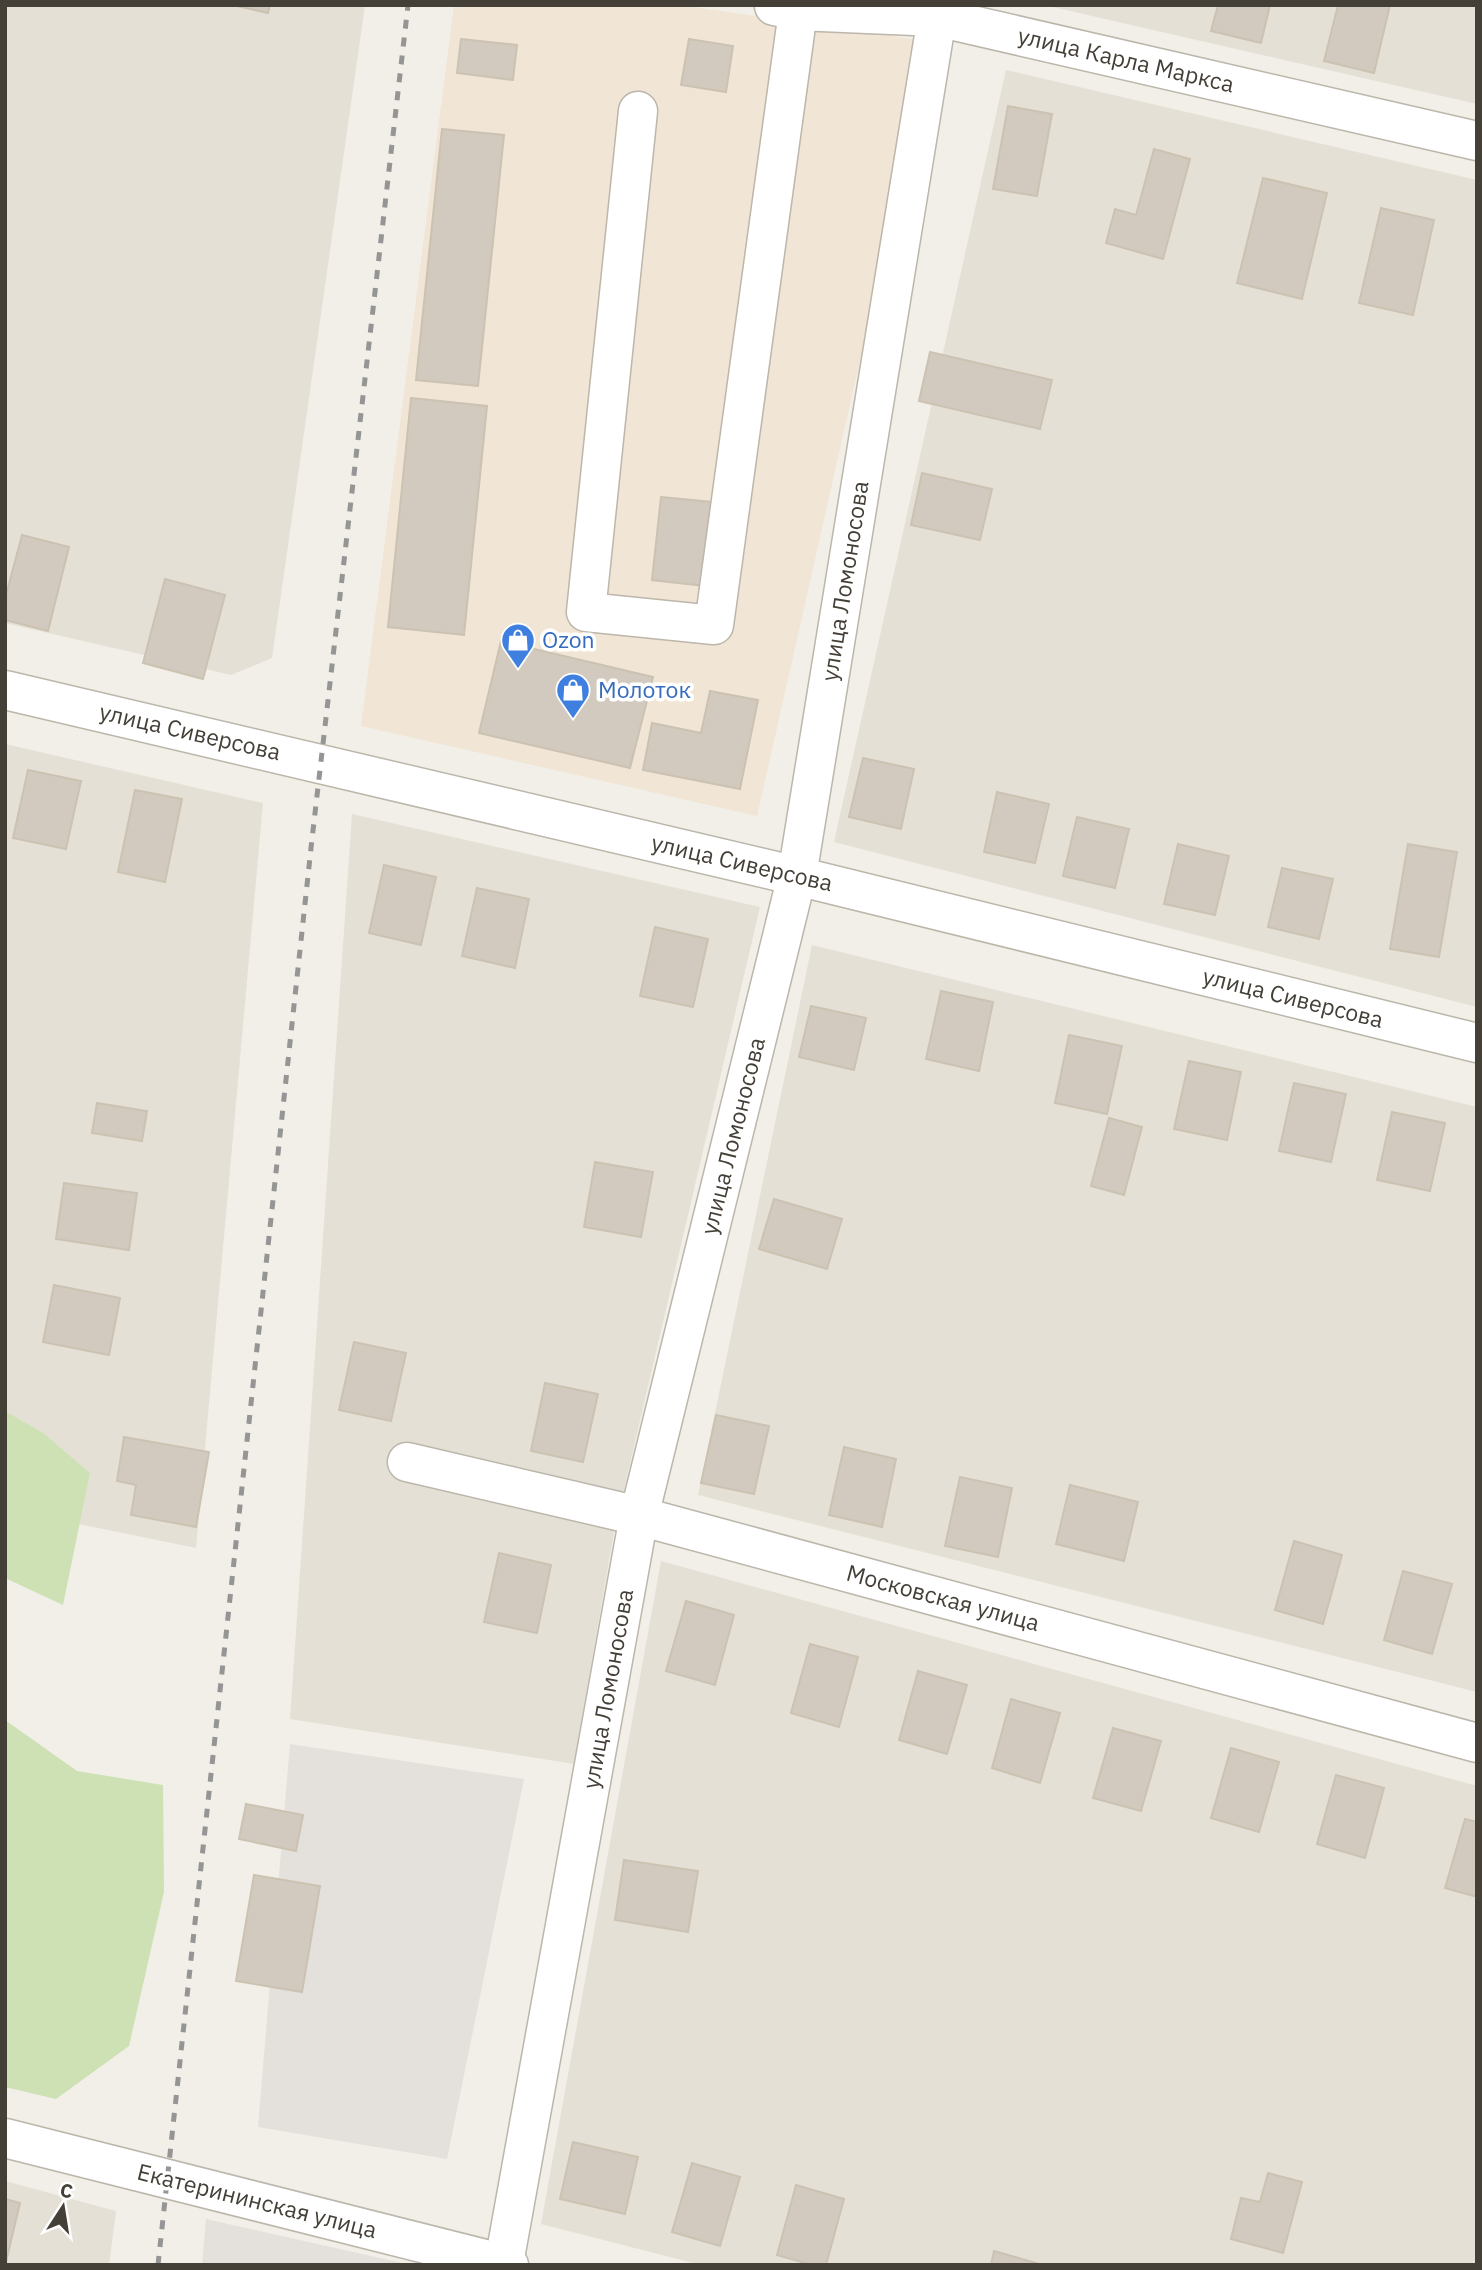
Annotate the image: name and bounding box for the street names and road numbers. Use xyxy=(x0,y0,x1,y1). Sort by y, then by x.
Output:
street label: улица Карла Маркса xyxy=(1015,20,1237,98)
street label: улица Ломоносова xyxy=(813,479,875,683)
street label: улица Сиверсова xyxy=(97,696,284,766)
street label: улица Сиверсова xyxy=(649,827,836,897)
street label: улица Сиверсова xyxy=(1200,960,1387,1034)
street label: улица Ломоносова xyxy=(693,1034,771,1238)
street label: Московская улица xyxy=(843,1557,1043,1637)
street label: улица Ломоносова xyxy=(575,1587,639,1791)
street label: Екатерининская улица xyxy=(134,2156,380,2244)

